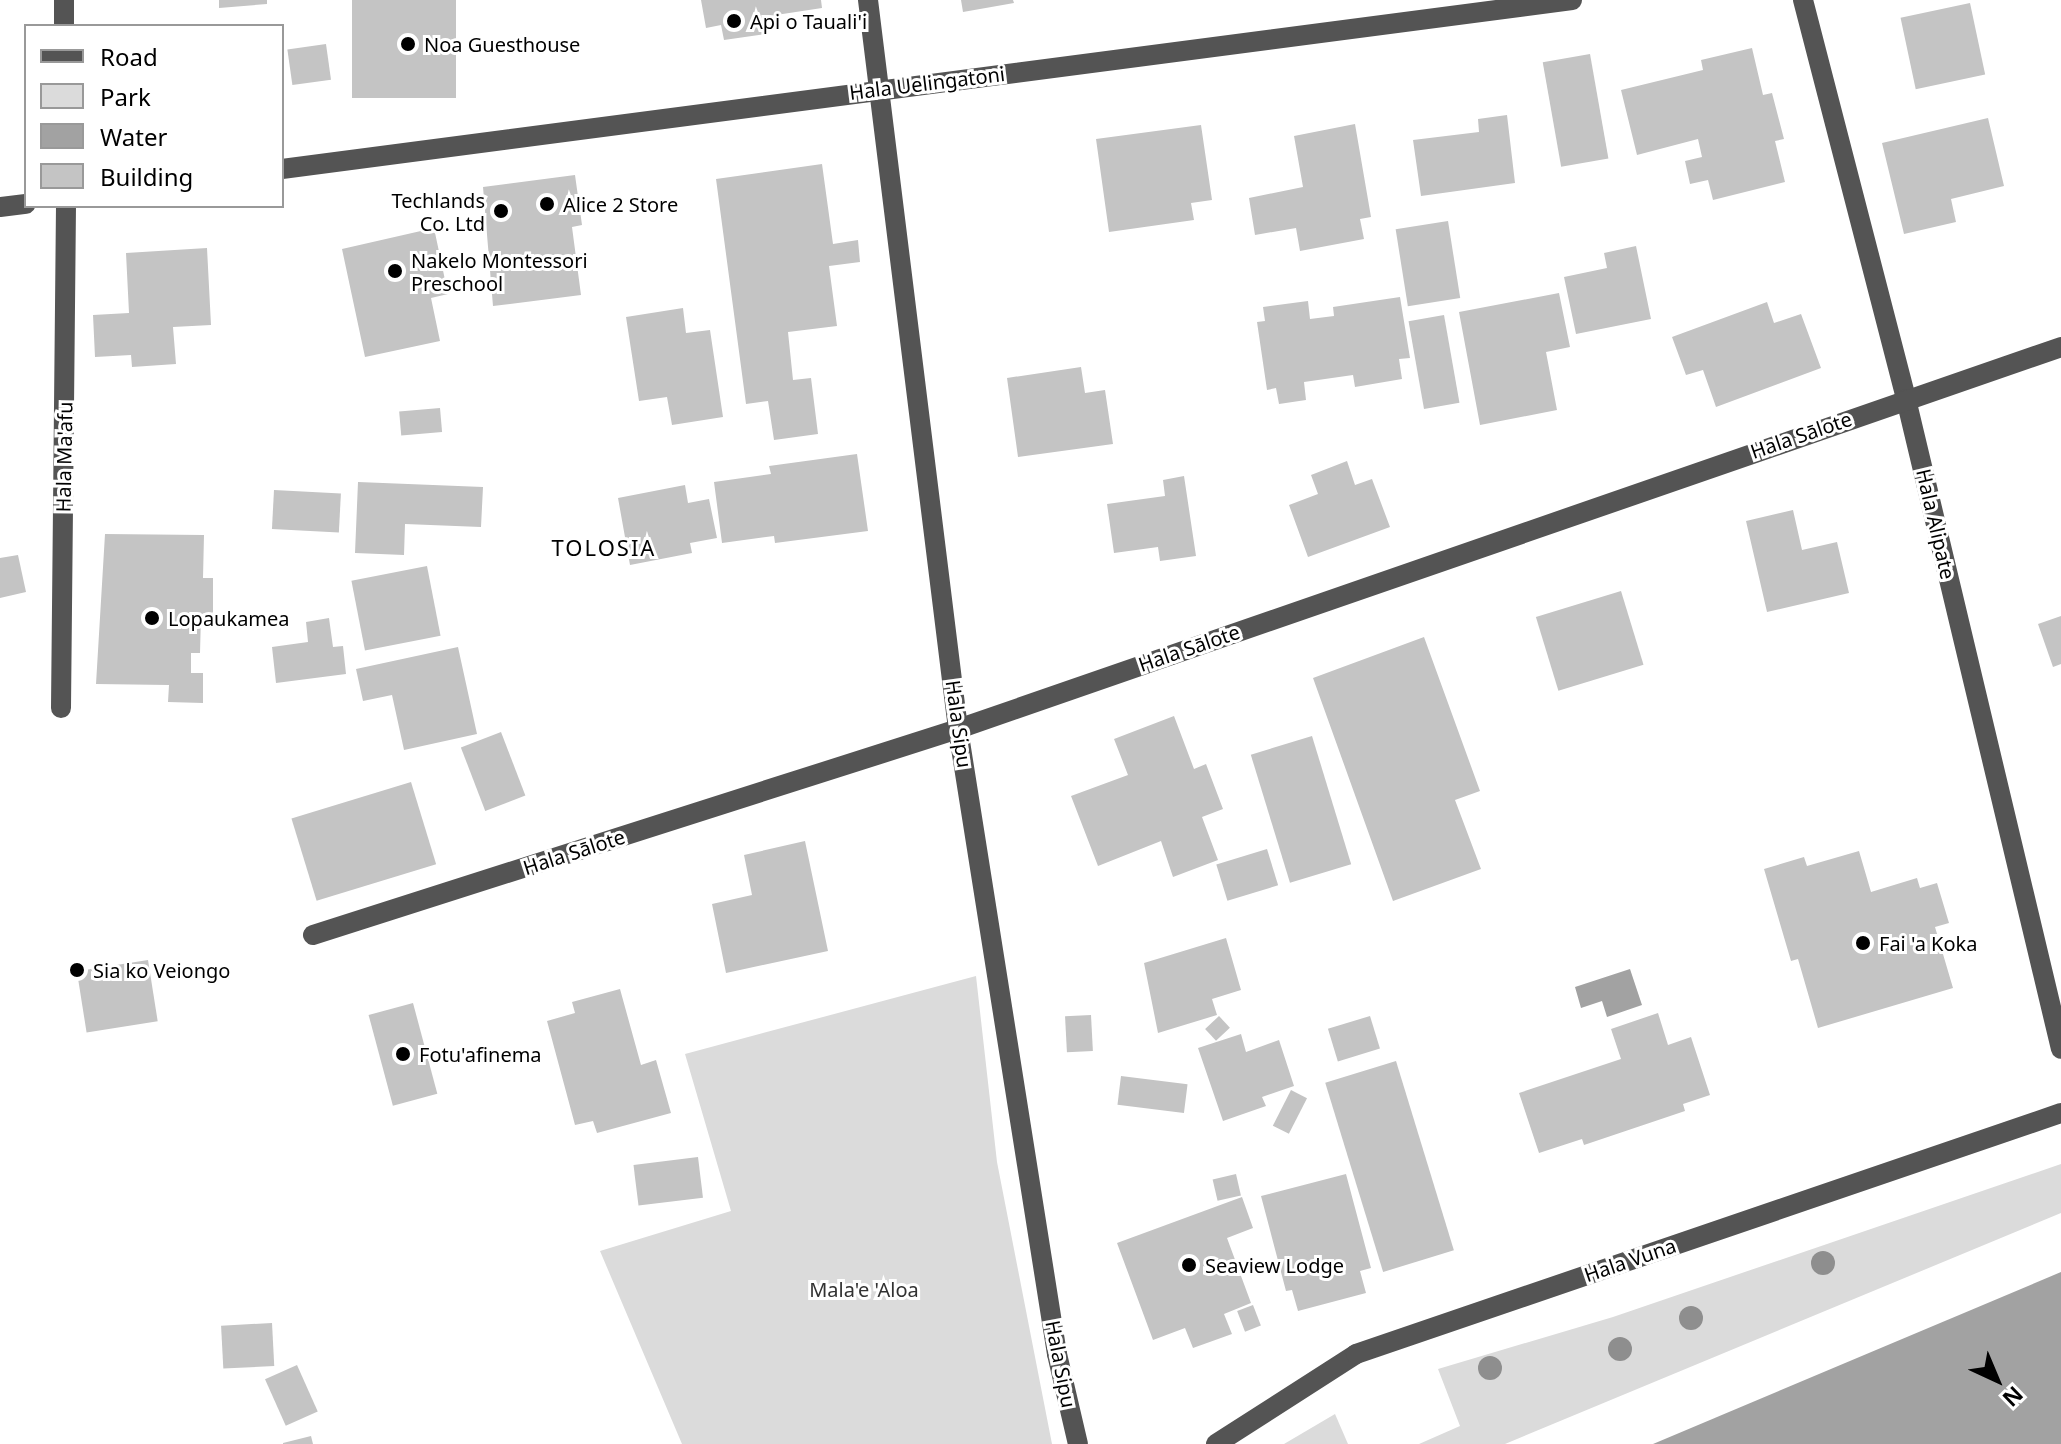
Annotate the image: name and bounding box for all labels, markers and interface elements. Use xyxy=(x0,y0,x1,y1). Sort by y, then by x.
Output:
place label: Api o Tauali'i xyxy=(750,9,867,33)
marker: Api o Tauali'i xyxy=(725,12,743,30)
legend xyxy=(24,24,284,208)
place label: Noa Guesthouse xyxy=(424,32,580,56)
marker: Noa Guesthouse xyxy=(399,35,417,53)
text: Road xyxy=(100,40,158,73)
street label: Hala Uelingatoni xyxy=(848,62,1006,104)
text: Park xyxy=(100,80,151,113)
text: Water xyxy=(100,120,167,153)
text: Building xyxy=(100,160,193,193)
place label: Techlands Co. Ltd xyxy=(391,188,485,235)
place label: Alice 2 Store xyxy=(563,192,678,216)
marker: Alice 2 Store xyxy=(538,195,556,213)
marker: Techlands Co. Ltd xyxy=(492,202,510,220)
place label: Nakelo Montessori Preschool xyxy=(411,248,588,295)
marker: Nakelo Montessori Preschool xyxy=(386,262,404,280)
street label: Hala Ma'afu xyxy=(51,401,77,513)
street label: Hala Sālote xyxy=(1747,406,1855,464)
street label: Hala Alipate xyxy=(1912,466,1960,582)
district label: TOLOSIA xyxy=(552,535,656,561)
place label: Lopaukamea xyxy=(168,606,290,630)
marker: Lopaukamea xyxy=(143,609,161,627)
street label: Hala Sālote xyxy=(1135,619,1243,677)
street label: Hala Sipu xyxy=(941,679,977,769)
street label: Hala Sālote xyxy=(520,824,628,880)
place label: Fai 'a Koka xyxy=(1879,931,1977,955)
marker: Fai 'a Koka xyxy=(1854,934,1872,952)
place label: Sia ko Veiongo xyxy=(93,958,230,982)
marker: Sia ko Veiongo xyxy=(68,961,86,979)
place label: Fotu'afinema xyxy=(419,1042,542,1066)
marker: Fotu'afinema xyxy=(394,1045,412,1063)
street label: Hala Vuna xyxy=(1581,1233,1679,1287)
place label: Seaview Lodge xyxy=(1205,1253,1344,1277)
marker: Seaview Lodge xyxy=(1180,1256,1198,1274)
park label: Mala'e 'Aloa xyxy=(809,1277,919,1301)
street label: Hala Sipu xyxy=(1041,1318,1081,1410)
north arrow xyxy=(1957,1340,2037,1420)
text: N xyxy=(1997,1380,2031,1414)

